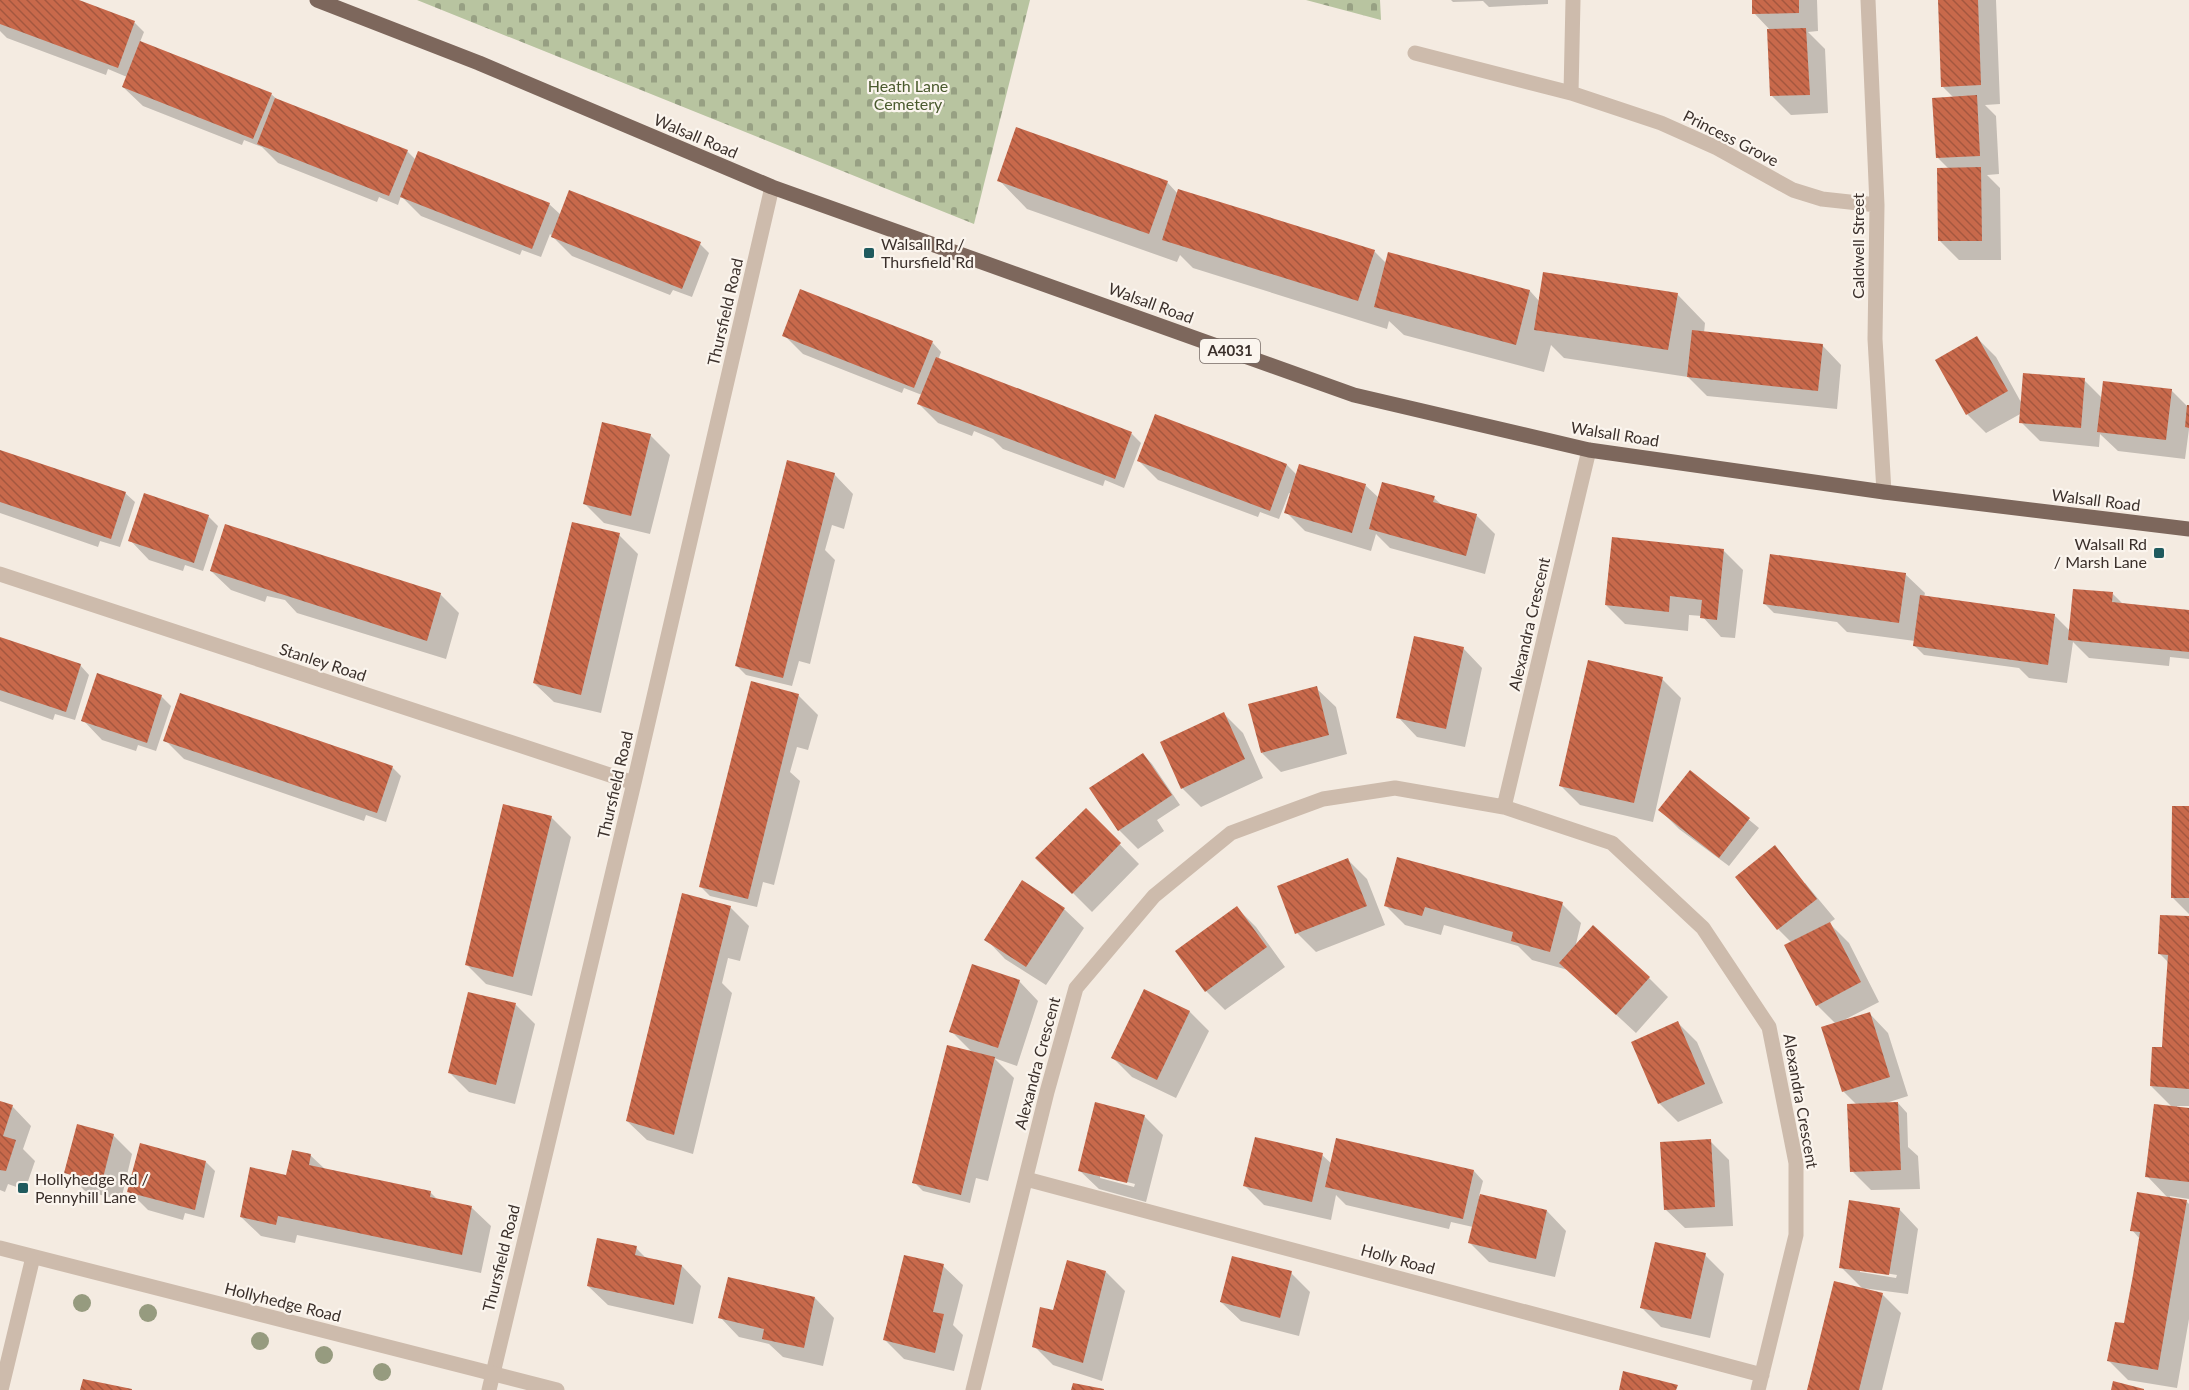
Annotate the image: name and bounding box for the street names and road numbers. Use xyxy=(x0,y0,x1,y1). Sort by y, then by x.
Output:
street label: Princess Grove xyxy=(1680,105,1782,170)
street label: Walsall Road xyxy=(651,109,741,162)
street label: Caldwell Street xyxy=(1848,193,1867,299)
street label: Thursfield Road xyxy=(703,256,746,368)
street label: Walsall Road xyxy=(1106,278,1196,327)
road number: A4031 xyxy=(1200,339,1260,363)
street label: Walsall Road xyxy=(1569,417,1661,450)
street label: Walsall Road xyxy=(2051,485,2142,514)
street label: Alexandra Crescent xyxy=(1504,555,1553,693)
street label: Stanley Road xyxy=(277,639,369,685)
street label: Thursfield Road xyxy=(593,729,636,841)
street label: Alexandra Crescent xyxy=(1010,994,1063,1131)
street label: Alexandra Crescent xyxy=(1780,1032,1823,1170)
street label: Thursfield Road xyxy=(478,1202,523,1313)
street label: Holly Road xyxy=(1359,1240,1437,1278)
street label: Hollyhedge Road xyxy=(223,1278,343,1325)

